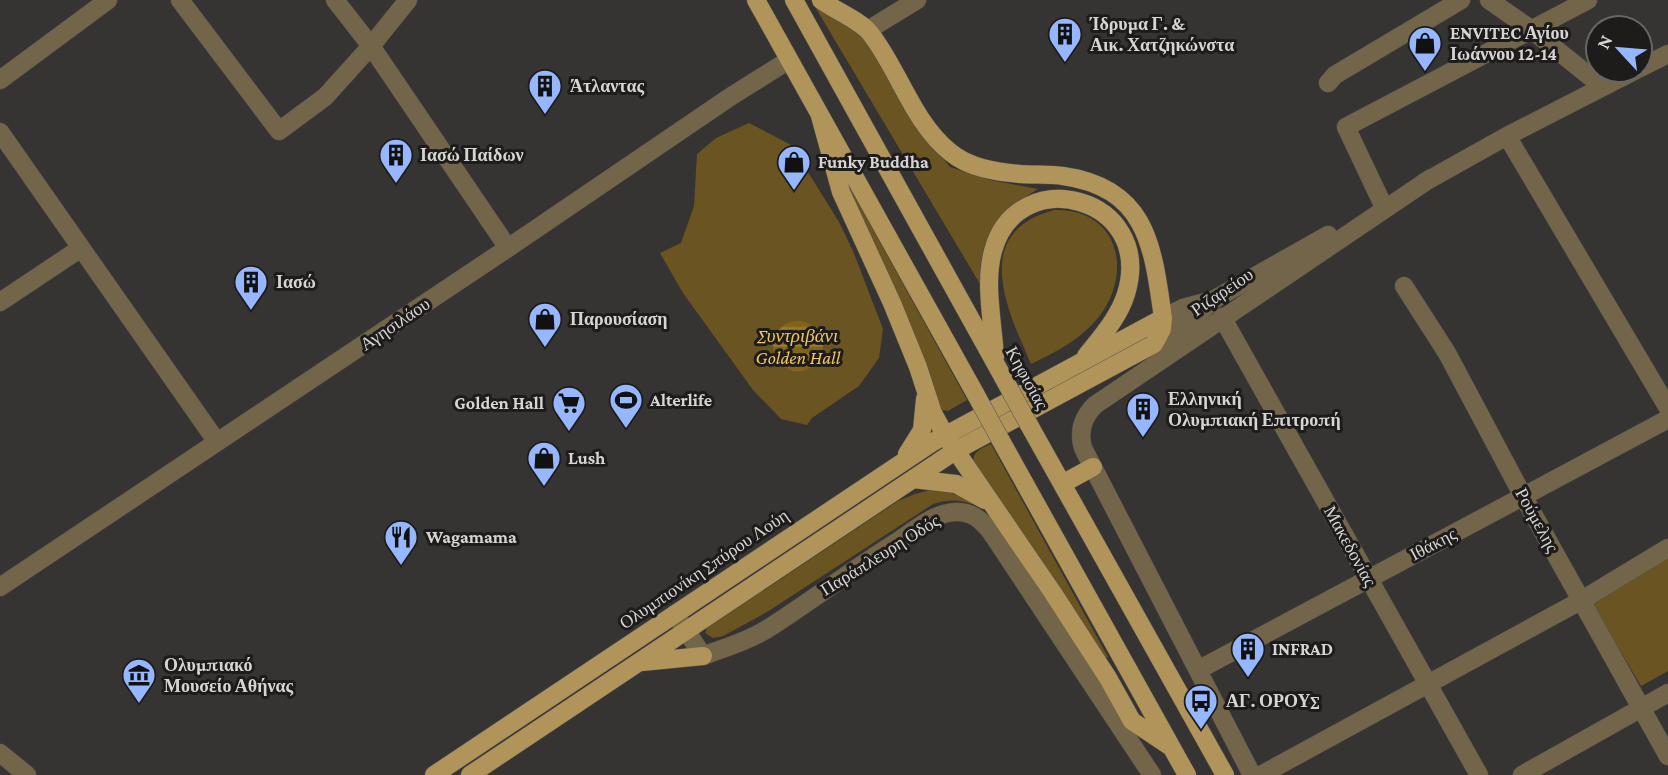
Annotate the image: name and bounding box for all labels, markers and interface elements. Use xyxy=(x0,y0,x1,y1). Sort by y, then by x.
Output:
place label: Ίδρυμα Γ. & Αικ. Χατζηκώνστα xyxy=(1089,14,1234,55)
north arrow xyxy=(1584,14,1654,84)
building icon: Ίδρυμα Γ. & Αικ. Χατζηκώνστα xyxy=(1046,15,1084,64)
place label: ENVITEC Αγίου Ιωάννου 12-14 xyxy=(1450,23,1569,64)
shop icon: ENVITEC Αγίου Ιωάννου 12-14 xyxy=(1406,24,1444,73)
text: N xyxy=(1592,31,1616,52)
building icon: Άτλαντας xyxy=(526,67,564,116)
place label: Άτλαντας xyxy=(570,76,645,96)
building icon: Ιασώ Παίδων xyxy=(377,136,415,185)
shop icon: Funky Buddha xyxy=(775,143,813,192)
place label: Ιασώ Παίδων xyxy=(420,145,524,165)
place label: Funky Buddha xyxy=(818,152,929,172)
building icon: Ιασώ xyxy=(232,263,270,312)
street label: Ριζαρείου xyxy=(1187,264,1257,320)
place label: Ιασώ xyxy=(276,272,316,292)
street label: Αγησιλάου xyxy=(356,293,434,355)
shop icon: Παρουσίαση xyxy=(526,300,564,349)
place label: Παρουσίαση xyxy=(570,309,667,329)
water label: Συντριβάνι Golden Hall xyxy=(756,325,841,368)
street label: Κηφισίας xyxy=(1002,343,1052,413)
sports icon: Alterlife xyxy=(607,381,645,430)
supermarket icon: Golden Hall xyxy=(550,384,588,433)
place label: Ελληνική Ολυμπιακή Επιτροπή xyxy=(1168,389,1341,430)
place label: Alterlife xyxy=(649,390,712,410)
building icon: Ελληνική Ολυμπιακή Επιτροπή xyxy=(1124,390,1162,439)
place label: Golden Hall xyxy=(454,393,544,413)
shop icon: Lush xyxy=(525,439,563,488)
place label: Lush xyxy=(568,448,606,468)
street label: Ρούμελης xyxy=(1511,484,1563,556)
street label: Μακεδονίας xyxy=(1320,502,1380,590)
street label: Ολυμπιονίκη Σπύρου Λούη xyxy=(616,505,792,633)
street label: Παράπλευρη Οδός xyxy=(817,510,943,600)
restaurant icon: Wagamama xyxy=(382,518,420,567)
street label: Ιθάκης xyxy=(1406,524,1460,564)
place label: Wagamama xyxy=(425,527,517,547)
building icon: INFRAD xyxy=(1229,630,1267,679)
place label: INFRAD xyxy=(1272,639,1333,659)
place label: Ολυμπιακό Μουσείο Αθήνας xyxy=(164,655,294,696)
museum icon: Ολυμπιακό Μουσείο Αθήνας xyxy=(120,656,158,705)
bus stop icon: ΑΓ. ΟΡΟΥΣ xyxy=(1182,682,1220,731)
place label: ΑΓ. ΟΡΟΥΣ xyxy=(1226,691,1320,711)

